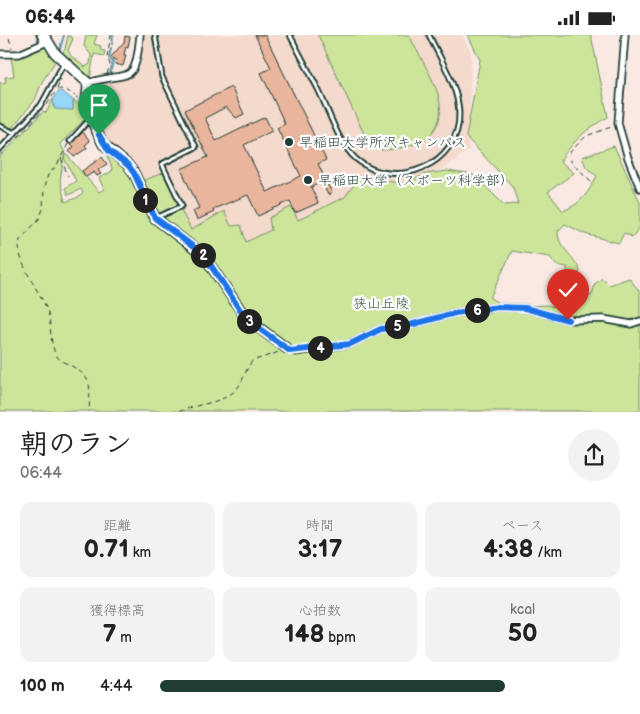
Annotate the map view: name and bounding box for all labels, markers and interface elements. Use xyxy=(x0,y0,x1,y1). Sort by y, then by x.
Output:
text: 06:44 xyxy=(25,6,75,29)
pin xyxy=(78,84,120,135)
icon: arrive xyxy=(85,91,113,119)
place label: 早稲田大学所沢キャンパス xyxy=(299,134,466,151)
marker: 早稲田大学所沢キャンパス xyxy=(283,136,295,148)
place label: 早稲田大学（スポーツ科学部） xyxy=(318,172,514,189)
marker: 早稲田大学（スポーツ科学部） xyxy=(302,174,314,186)
pin: 1 xyxy=(132,187,158,213)
text: 1 xyxy=(143,192,148,209)
pin: 2 xyxy=(190,243,216,267)
text: 2 xyxy=(199,247,208,264)
pin xyxy=(547,269,589,320)
icon: check xyxy=(554,276,582,304)
park label: 狭山丘陵 xyxy=(353,295,409,312)
pin: 6 xyxy=(464,297,490,323)
text: 6 xyxy=(473,302,482,319)
pin: 3 xyxy=(236,309,262,333)
text: 3 xyxy=(245,313,254,330)
pin: 5 xyxy=(384,313,410,339)
text: 5 xyxy=(393,318,402,335)
pin: 4 xyxy=(308,335,332,361)
text: 4 xyxy=(316,340,325,357)
text: 朝のラン xyxy=(20,428,132,461)
button: share xyxy=(568,429,620,481)
text: 06:44 xyxy=(20,464,62,483)
text: 距離 xyxy=(103,517,131,534)
text: 時間 xyxy=(306,517,334,534)
text: ペース xyxy=(502,517,543,534)
text: 0.71 xyxy=(84,534,129,565)
text: 3:17 xyxy=(298,534,342,565)
text: 4:38 xyxy=(483,534,534,565)
text: km xyxy=(129,544,151,561)
text: /km xyxy=(534,544,562,561)
text: kcal xyxy=(510,601,535,618)
text: 獲得標高 xyxy=(89,602,145,619)
text: 心拍数 xyxy=(299,602,341,619)
text: 50 xyxy=(508,618,538,649)
text: 7 xyxy=(103,619,117,650)
text: 148 xyxy=(284,619,324,650)
text: m xyxy=(117,629,132,646)
text: bpm xyxy=(324,629,356,646)
text: 100 m xyxy=(20,677,65,696)
text: 4:44 xyxy=(100,677,133,696)

